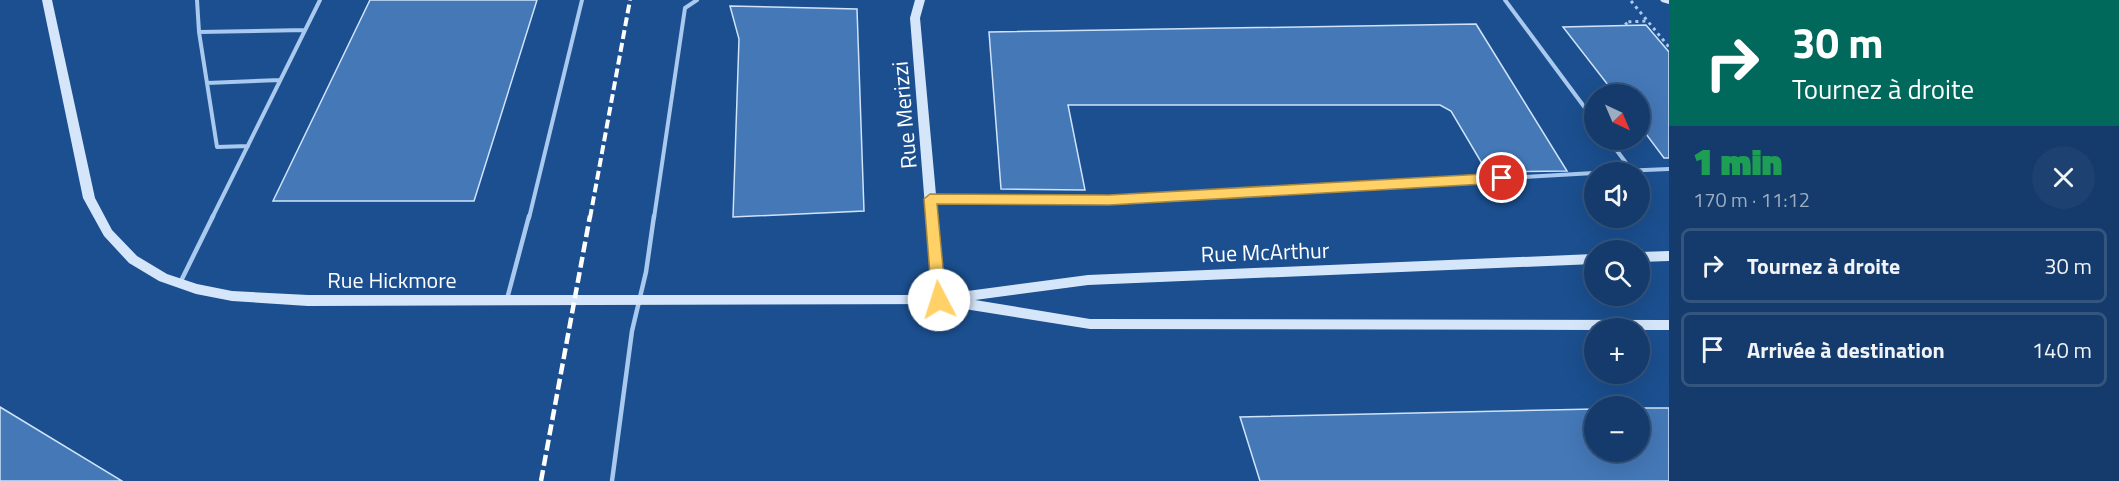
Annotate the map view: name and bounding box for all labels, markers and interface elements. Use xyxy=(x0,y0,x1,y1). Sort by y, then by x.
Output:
text: 30 m xyxy=(1792,10,1884,74)
icon: right xyxy=(1693,24,1771,102)
street label: Rue Merizzi xyxy=(882,60,926,170)
text: Tournez à droite xyxy=(1792,68,1974,109)
north arrow xyxy=(1584,84,1650,150)
map controls xyxy=(1584,84,1650,462)
text: 1 min xyxy=(1693,134,1782,189)
button: close xyxy=(2032,146,2095,209)
pin xyxy=(1476,152,1527,203)
icon: arrive xyxy=(1485,161,1518,194)
button: sound xyxy=(1584,162,1650,228)
text: 170 m · 11:12 xyxy=(1693,184,1810,215)
street label: Rue McArthur xyxy=(1200,233,1330,271)
button: search xyxy=(1584,240,1650,306)
icon: right xyxy=(1696,249,1729,282)
text: Tournez à droite xyxy=(1747,249,1900,283)
text: 30 m xyxy=(2044,249,2092,283)
street label: Rue Hickmore xyxy=(327,263,457,297)
position arrow xyxy=(907,268,971,332)
button: + xyxy=(1584,318,1650,384)
icon: arrive xyxy=(1696,333,1729,366)
text: Arrivée à destination xyxy=(1747,333,1945,367)
text: 140 m xyxy=(2032,333,2092,367)
button: − xyxy=(1584,396,1650,462)

